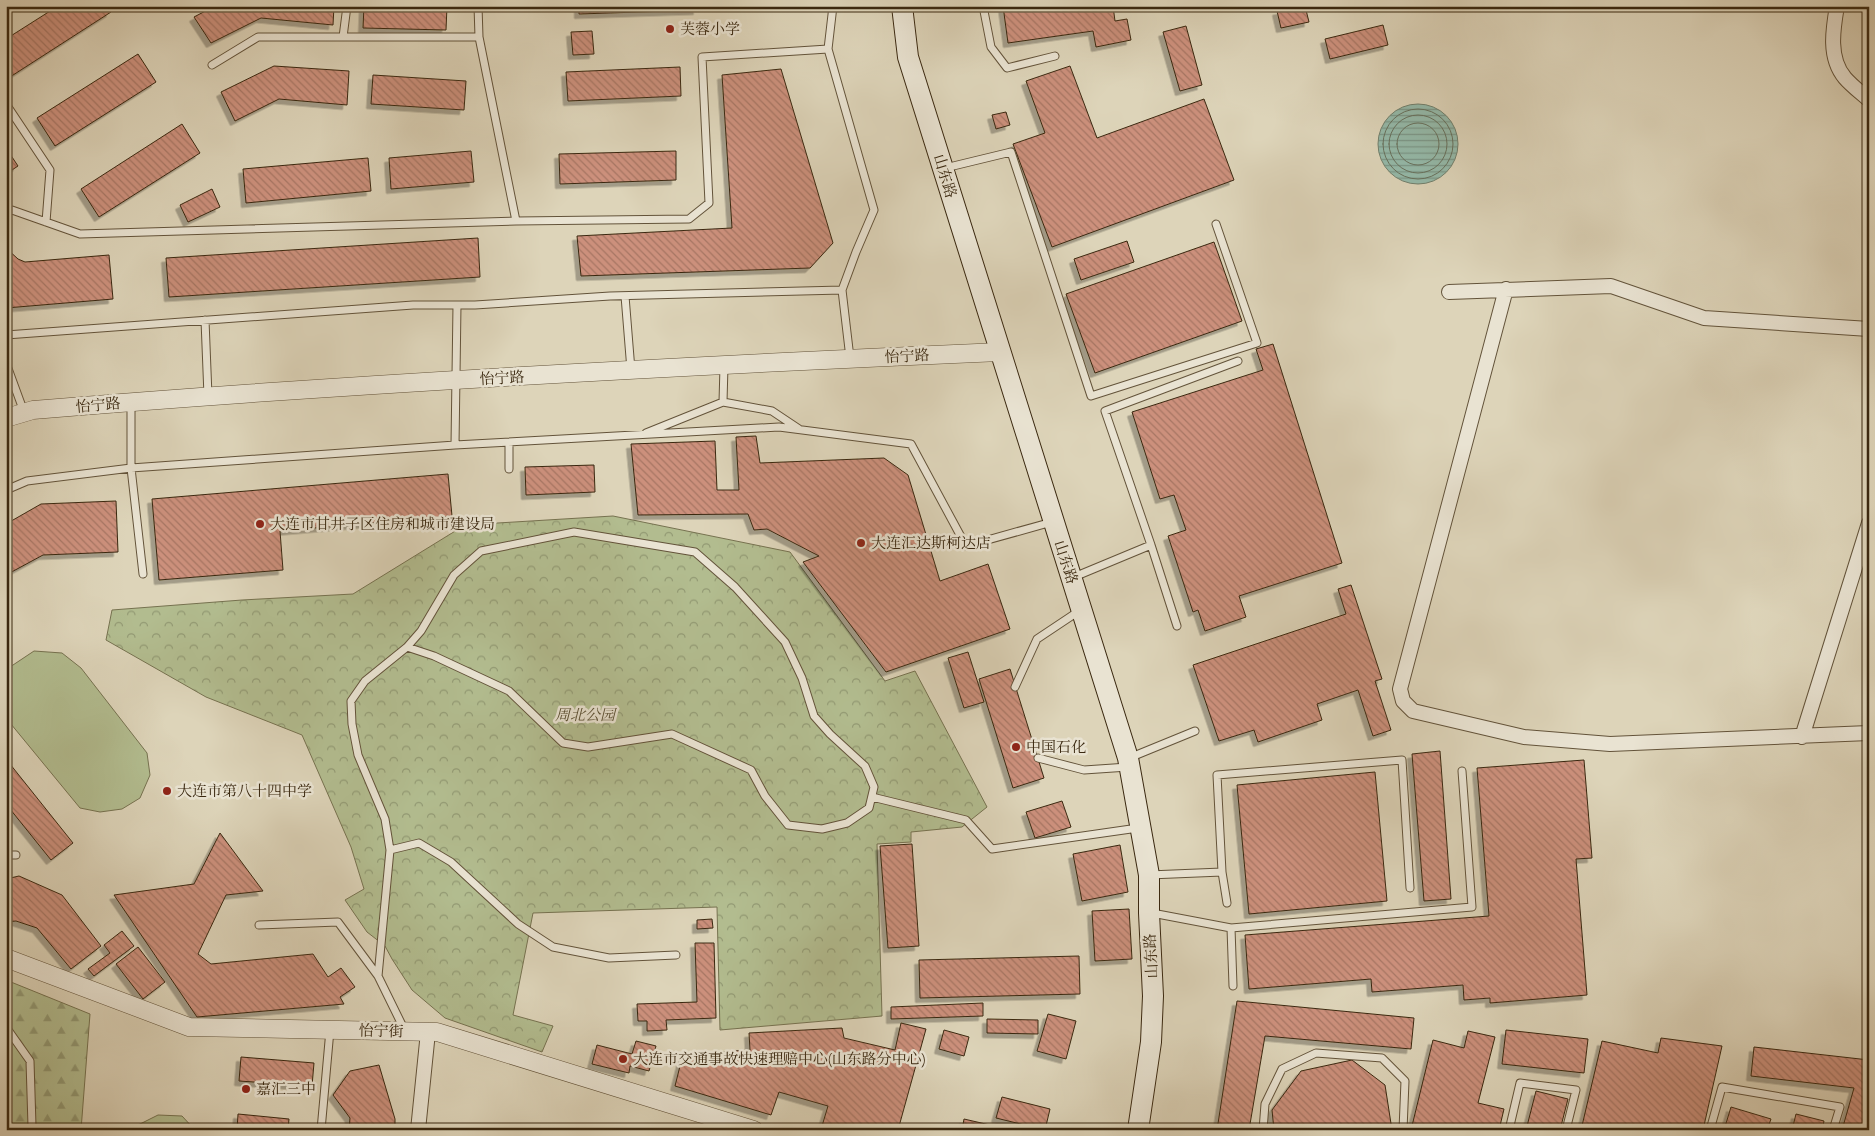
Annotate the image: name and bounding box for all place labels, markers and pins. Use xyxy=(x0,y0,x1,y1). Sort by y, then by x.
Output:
place label: 芙蓉小学 xyxy=(680,20,740,39)
marker: 芙蓉小学 xyxy=(664,23,676,35)
place label: 大连市甘井子区住房和城市建设局 xyxy=(270,515,495,534)
marker: 大连市甘井子区住房和城市建设局 xyxy=(254,518,266,530)
place label: 大连汇达斯柯达店 xyxy=(871,534,991,553)
marker: 大连汇达斯柯达店 xyxy=(855,537,867,549)
place label: 中国石化 xyxy=(1026,738,1086,757)
marker: 中国石化 xyxy=(1010,741,1022,753)
place label: 大连市第八十四中学 xyxy=(177,782,312,801)
marker: 大连市第八十四中学 xyxy=(161,785,173,797)
place label: 大连市交通事故快速理赔中心(山东路分中心) xyxy=(633,1050,926,1069)
marker: 大连市交通事故快速理赔中心(山东路分中心) xyxy=(617,1053,629,1065)
place label: 嘉汇三中 xyxy=(256,1080,316,1099)
marker: 嘉汇三中 xyxy=(240,1083,252,1095)

